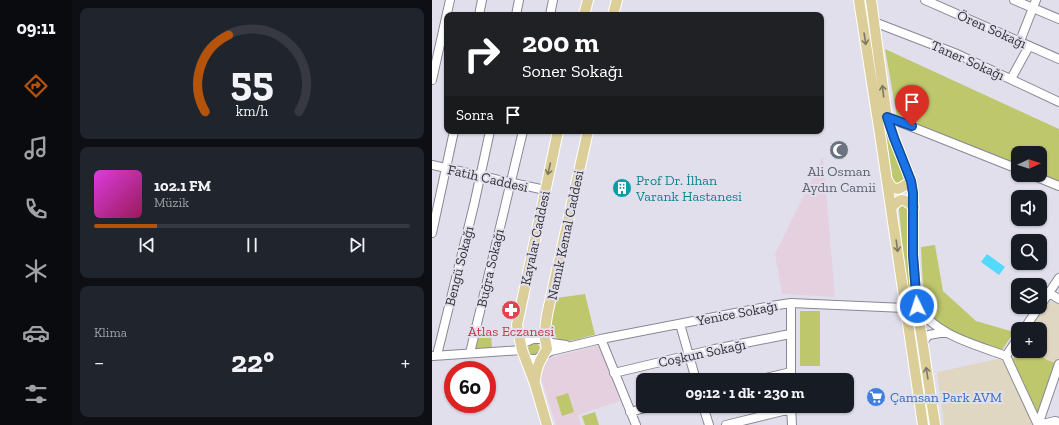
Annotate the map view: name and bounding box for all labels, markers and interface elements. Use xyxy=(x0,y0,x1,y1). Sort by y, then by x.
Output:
street label: Ören Sokağı xyxy=(954,7,1029,52)
text: 09:11 xyxy=(16,17,56,39)
text: 200 m xyxy=(522,26,599,59)
icon: right xyxy=(456,28,508,80)
one-way arrow xyxy=(861,32,869,45)
street label: Taner Sokağı xyxy=(928,37,1007,84)
text: 55 xyxy=(230,55,274,105)
text: Soner Sokağı xyxy=(522,60,623,82)
icon: directions xyxy=(22,72,50,100)
one-way arrow xyxy=(879,85,887,98)
pin xyxy=(895,85,929,126)
icon: arrive xyxy=(901,91,923,113)
text: km/h xyxy=(236,102,268,119)
icon: arrive xyxy=(502,104,524,126)
text: Sonra xyxy=(456,106,494,124)
icon: music xyxy=(22,134,50,162)
mosque icon: Ali Osman Aydın Camii xyxy=(828,139,850,161)
north arrow xyxy=(1011,146,1047,182)
map controls xyxy=(1011,146,1047,358)
street label: Fatih Caddesi xyxy=(446,161,530,196)
one-way arrow xyxy=(545,162,553,175)
place label: Ali Osman Aydın Camii xyxy=(802,163,876,196)
street label: Namık Kemal Caddesi xyxy=(543,169,588,301)
place label: Prof Dr. İlhan Varank Hastanesi xyxy=(635,172,742,205)
text: 102.1 FM xyxy=(154,177,211,195)
building icon: Prof Dr. İlhan Varank Hastanesi xyxy=(611,177,633,199)
street label: Kayalar Caddesi xyxy=(517,189,554,287)
button: sound xyxy=(1011,190,1047,226)
icon: phone xyxy=(22,195,50,223)
text: Müzik xyxy=(154,195,189,210)
street label: Bengü Sokağı xyxy=(441,224,478,308)
street label: Buğra Sokağı xyxy=(473,227,508,309)
icon: previous xyxy=(136,234,158,256)
icon: pause xyxy=(241,234,263,256)
icon: next xyxy=(346,234,368,256)
button: search xyxy=(1011,234,1047,270)
one-way arrow xyxy=(893,239,901,252)
icon: climate xyxy=(22,257,50,285)
button: layers xyxy=(1011,278,1047,314)
position arrow xyxy=(896,285,938,327)
street label: Yenice Sokağı xyxy=(694,297,779,330)
pharmacy icon: Atlas Eczanesi xyxy=(500,299,522,321)
icon: car xyxy=(22,319,50,347)
button: + xyxy=(1011,322,1047,358)
place label: Atlas Eczanesi xyxy=(468,323,554,340)
text: Klima xyxy=(94,325,127,340)
street label: Coşkun Sokağı xyxy=(657,336,747,371)
text: 22° xyxy=(231,344,274,380)
text: − xyxy=(94,349,104,376)
text: + xyxy=(401,349,410,376)
speed limit sign: 60 xyxy=(444,361,496,413)
one-way arrow xyxy=(923,366,931,379)
icon: filters xyxy=(22,380,50,408)
text: 09:12 · 1 dk · 230 m xyxy=(686,384,804,402)
supermarket icon: Çamsan Park AVM xyxy=(865,386,887,408)
place label: Çamsan Park AVM xyxy=(890,389,1002,406)

